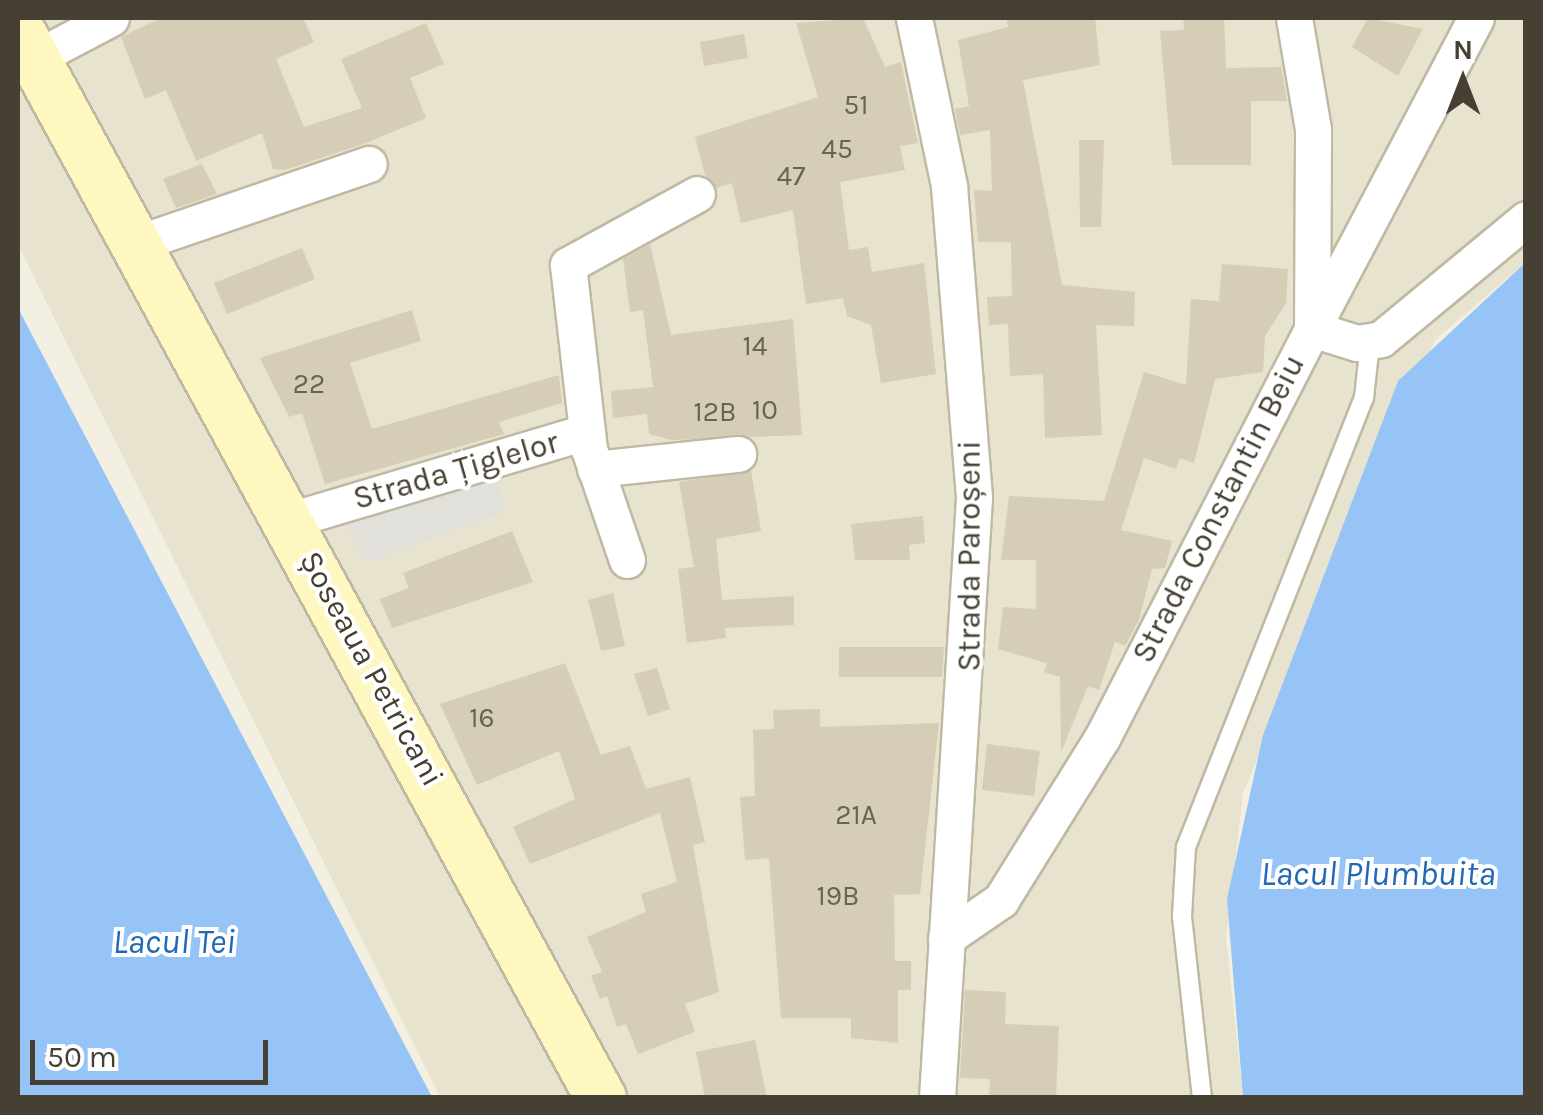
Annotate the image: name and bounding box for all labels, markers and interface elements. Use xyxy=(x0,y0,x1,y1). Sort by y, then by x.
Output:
north arrow xyxy=(1413,30,1513,130)
text: N xyxy=(1453,33,1473,66)
house number: 51 xyxy=(843,88,869,122)
house number: 45 xyxy=(821,132,853,166)
house number: 47 xyxy=(777,159,805,193)
house number: 14 xyxy=(743,329,767,363)
street label: Strada Constantin Beiu xyxy=(1125,349,1313,669)
house number: 22 xyxy=(293,367,325,401)
house number: 10 xyxy=(752,393,778,427)
house number: 12B xyxy=(694,395,736,429)
street label: Strada Țiglelor xyxy=(349,423,563,519)
street label: Strada Paroșeni xyxy=(951,440,989,672)
street label: Șoseaua Petricani xyxy=(291,545,451,793)
house number: 16 xyxy=(469,701,495,735)
house number: 21A xyxy=(835,798,877,832)
water label: Lacul Plumbuita xyxy=(1260,853,1496,895)
house number: 19B xyxy=(817,879,859,913)
water label: Lacul Tei xyxy=(113,921,235,963)
scale bar xyxy=(35,1020,272,1082)
text: 50 m xyxy=(47,1039,117,1075)

